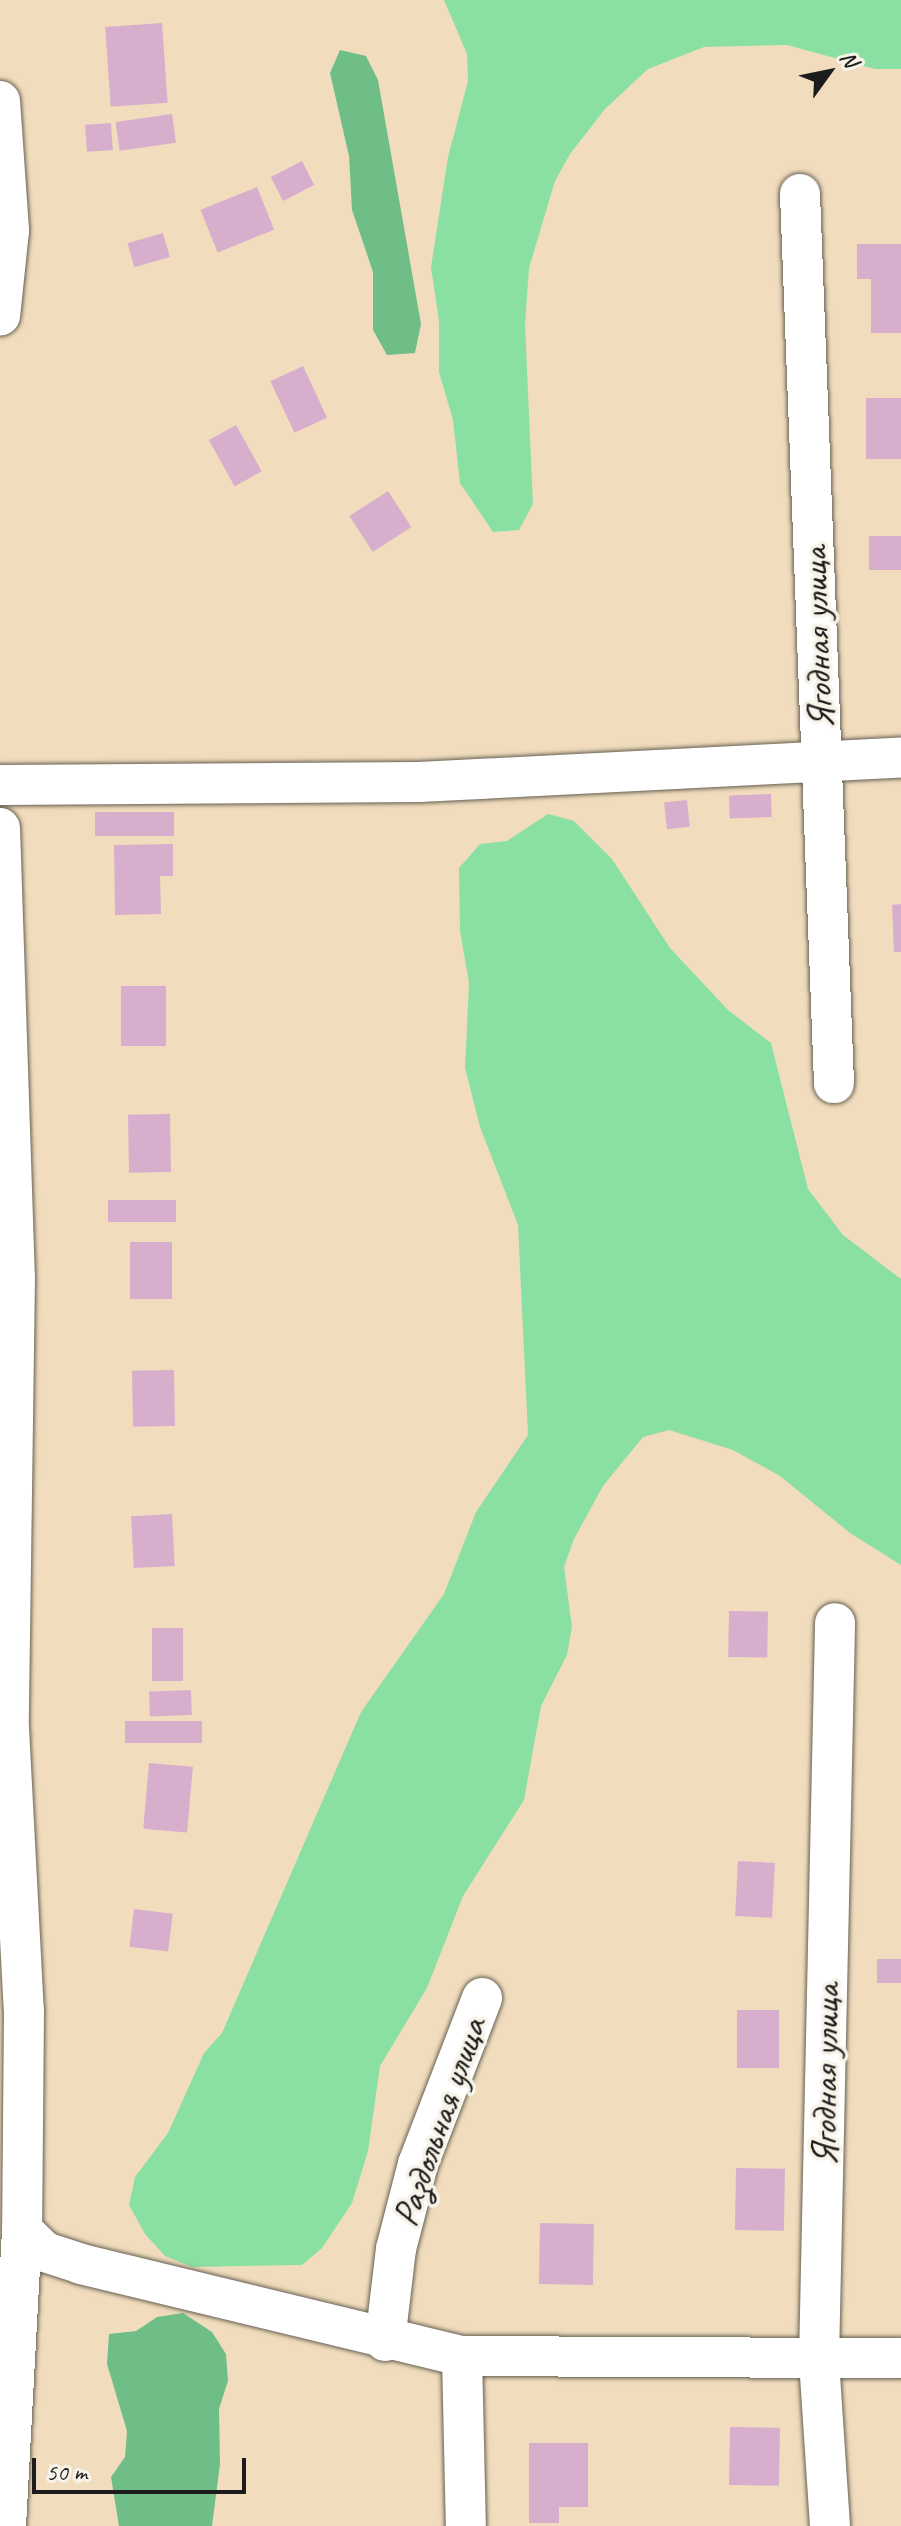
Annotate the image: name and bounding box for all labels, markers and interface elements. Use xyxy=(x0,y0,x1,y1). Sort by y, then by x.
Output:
north arrow xyxy=(789,32,869,112)
text: N xyxy=(834,46,865,72)
street label: Ягодная улица xyxy=(791,546,843,730)
street label: Ягодная улица xyxy=(801,1983,849,2167)
street label: Раздольная улица xyxy=(382,2011,496,2233)
scale bar xyxy=(36,2442,250,2492)
text: 50 m xyxy=(46,2457,87,2487)

